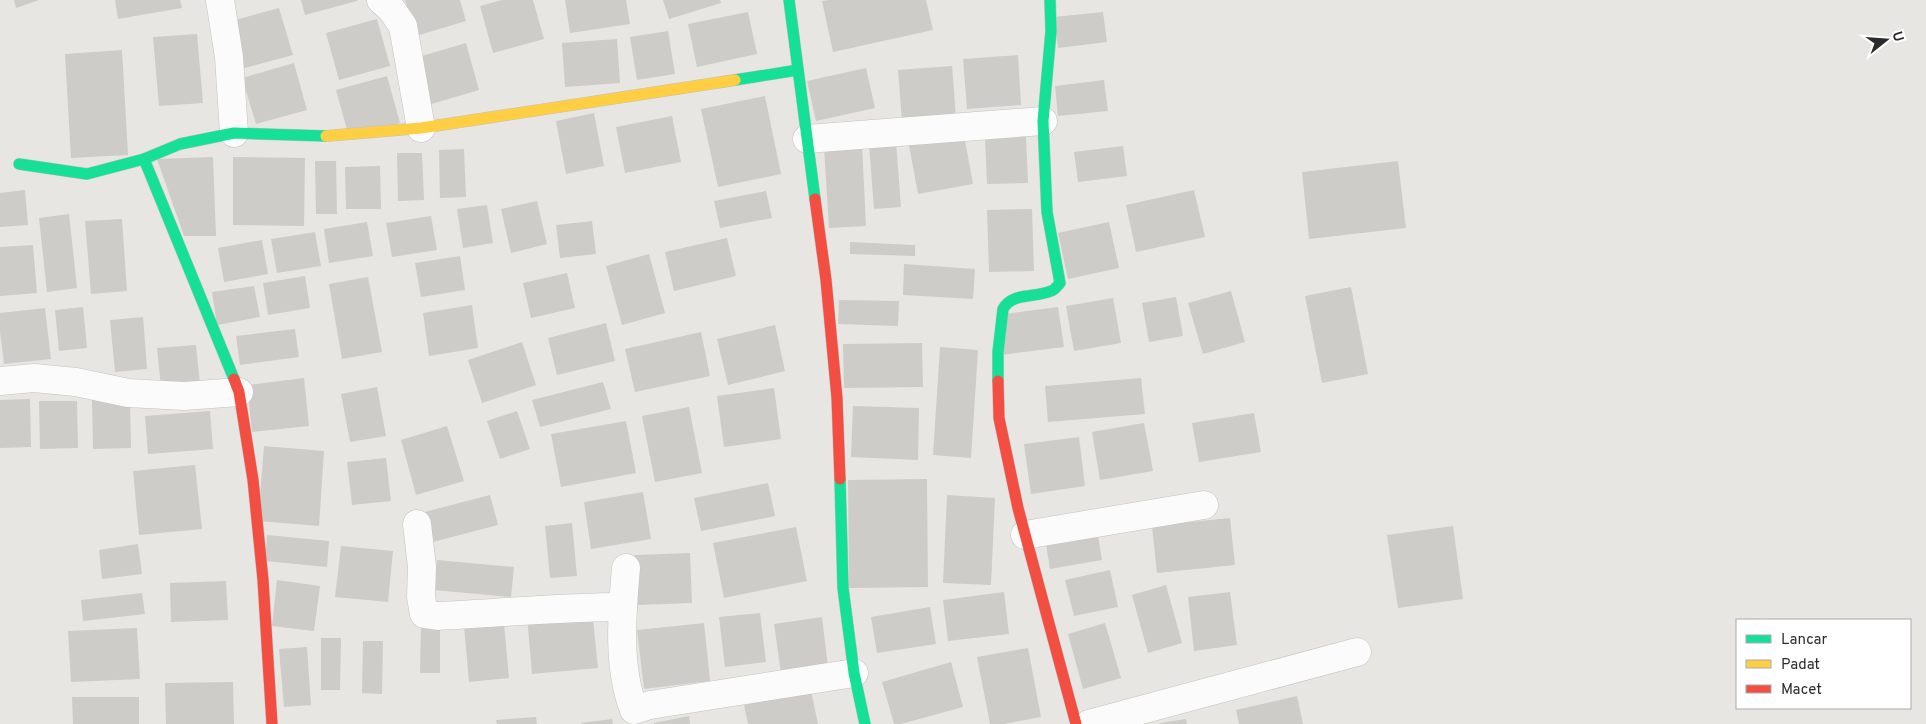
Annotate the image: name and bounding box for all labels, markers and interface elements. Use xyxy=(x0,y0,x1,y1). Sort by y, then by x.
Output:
north arrow xyxy=(1861,15,1911,65)
text: U xyxy=(1887,29,1907,44)
legend xyxy=(1736,619,1911,709)
text: Lancar xyxy=(1781,631,1828,650)
text: Padat xyxy=(1781,656,1820,675)
text: Macet xyxy=(1781,681,1822,700)

